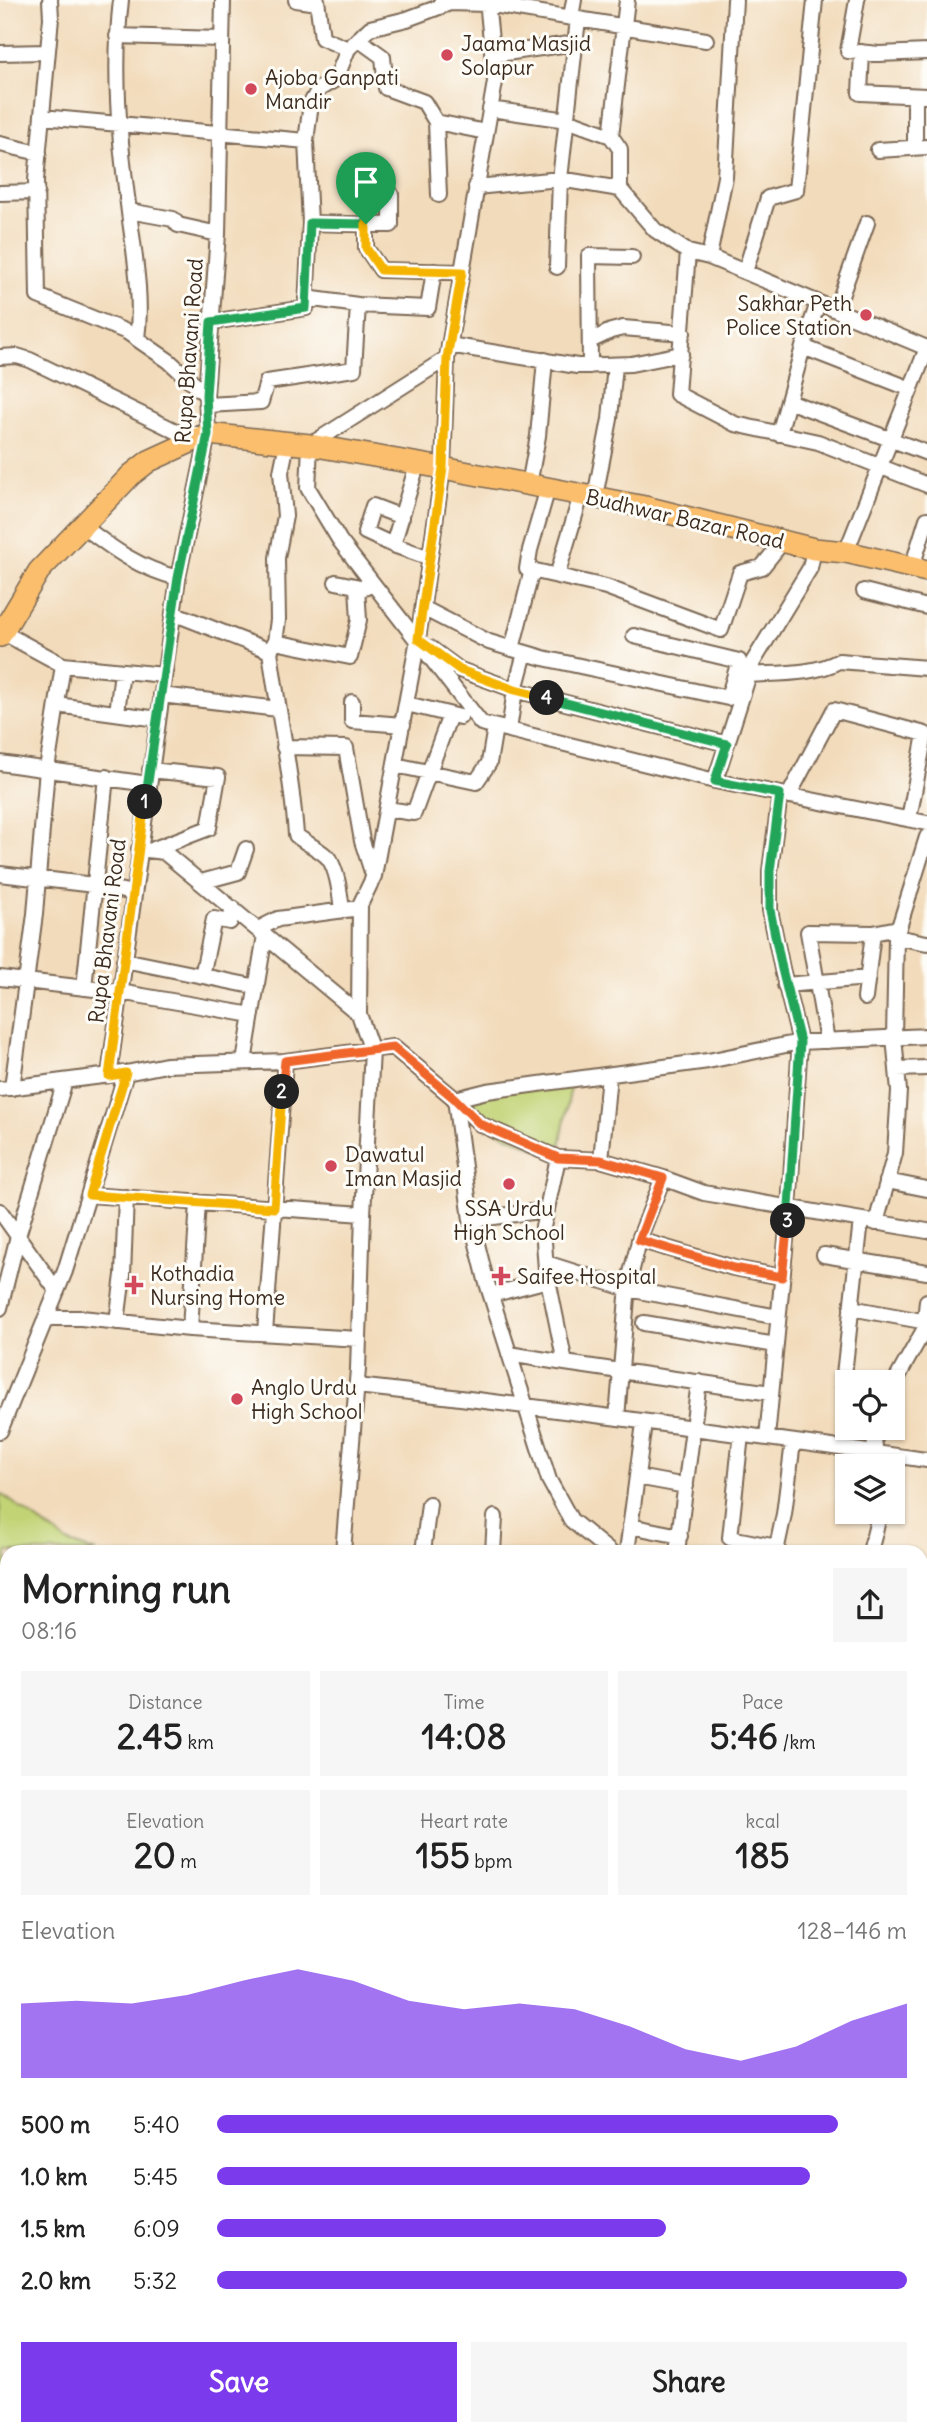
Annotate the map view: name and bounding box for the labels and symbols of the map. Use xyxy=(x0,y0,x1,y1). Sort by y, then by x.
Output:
place label: Jaama Masjid Solapur xyxy=(461,30,591,81)
marker: Jaama Masjid Solapur xyxy=(439,47,455,63)
place label: Ajoba Ganpati Mandir xyxy=(265,64,399,115)
marker: Ajoba Ganpati Mandir xyxy=(243,81,259,97)
pin xyxy=(336,152,396,224)
street label: Rupa Bhavani Road xyxy=(169,258,209,444)
place label: Sakhar Peth Police Station xyxy=(726,290,852,341)
marker: Sakhar Peth Police Station xyxy=(858,307,874,323)
street label: Budhwar Bazar Road xyxy=(583,483,787,555)
pin: 4 xyxy=(530,680,564,716)
pin: 1 xyxy=(128,784,162,820)
street label: Rupa Bhavani Road xyxy=(82,837,132,1025)
pin: 2 xyxy=(264,1074,300,1110)
place label: Dawatul Iman Masjid xyxy=(345,1141,462,1192)
marker: Dawatul Iman Masjid xyxy=(323,1158,339,1174)
marker: SSA Urdu High School xyxy=(501,1176,517,1192)
place label: SSA Urdu High School xyxy=(453,1195,565,1246)
pin: 3 xyxy=(770,1204,806,1238)
place label: Kothadia Nursing Home xyxy=(150,1260,285,1311)
place label: Saifee Hospital xyxy=(517,1263,656,1290)
marker: Saifee Hospital xyxy=(491,1266,511,1286)
marker: Kothadia Nursing Home xyxy=(124,1275,144,1295)
place label: Anglo Urdu High School xyxy=(251,1374,362,1425)
marker: Anglo Urdu High School xyxy=(229,1391,245,1407)

